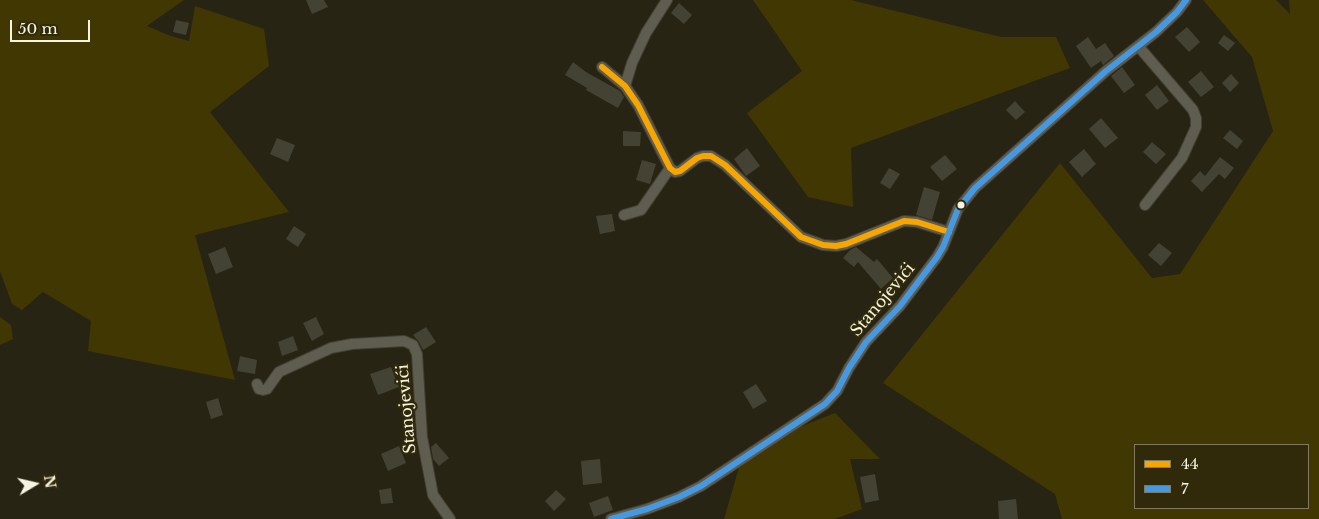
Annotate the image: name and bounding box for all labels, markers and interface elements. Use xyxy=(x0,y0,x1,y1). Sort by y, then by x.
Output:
scale bar xyxy=(12,10,92,42)
text: 50 m xyxy=(18,19,58,38)
unlabelled marker xyxy=(956,200,966,210)
street label: Stanojevići xyxy=(847,259,919,341)
street label: Stanojevići xyxy=(394,363,420,455)
legend xyxy=(1134,444,1309,509)
text: 44 xyxy=(1181,454,1199,473)
north arrow xyxy=(10,459,60,509)
text: N xyxy=(40,474,60,490)
text: 7 xyxy=(1181,479,1189,498)

